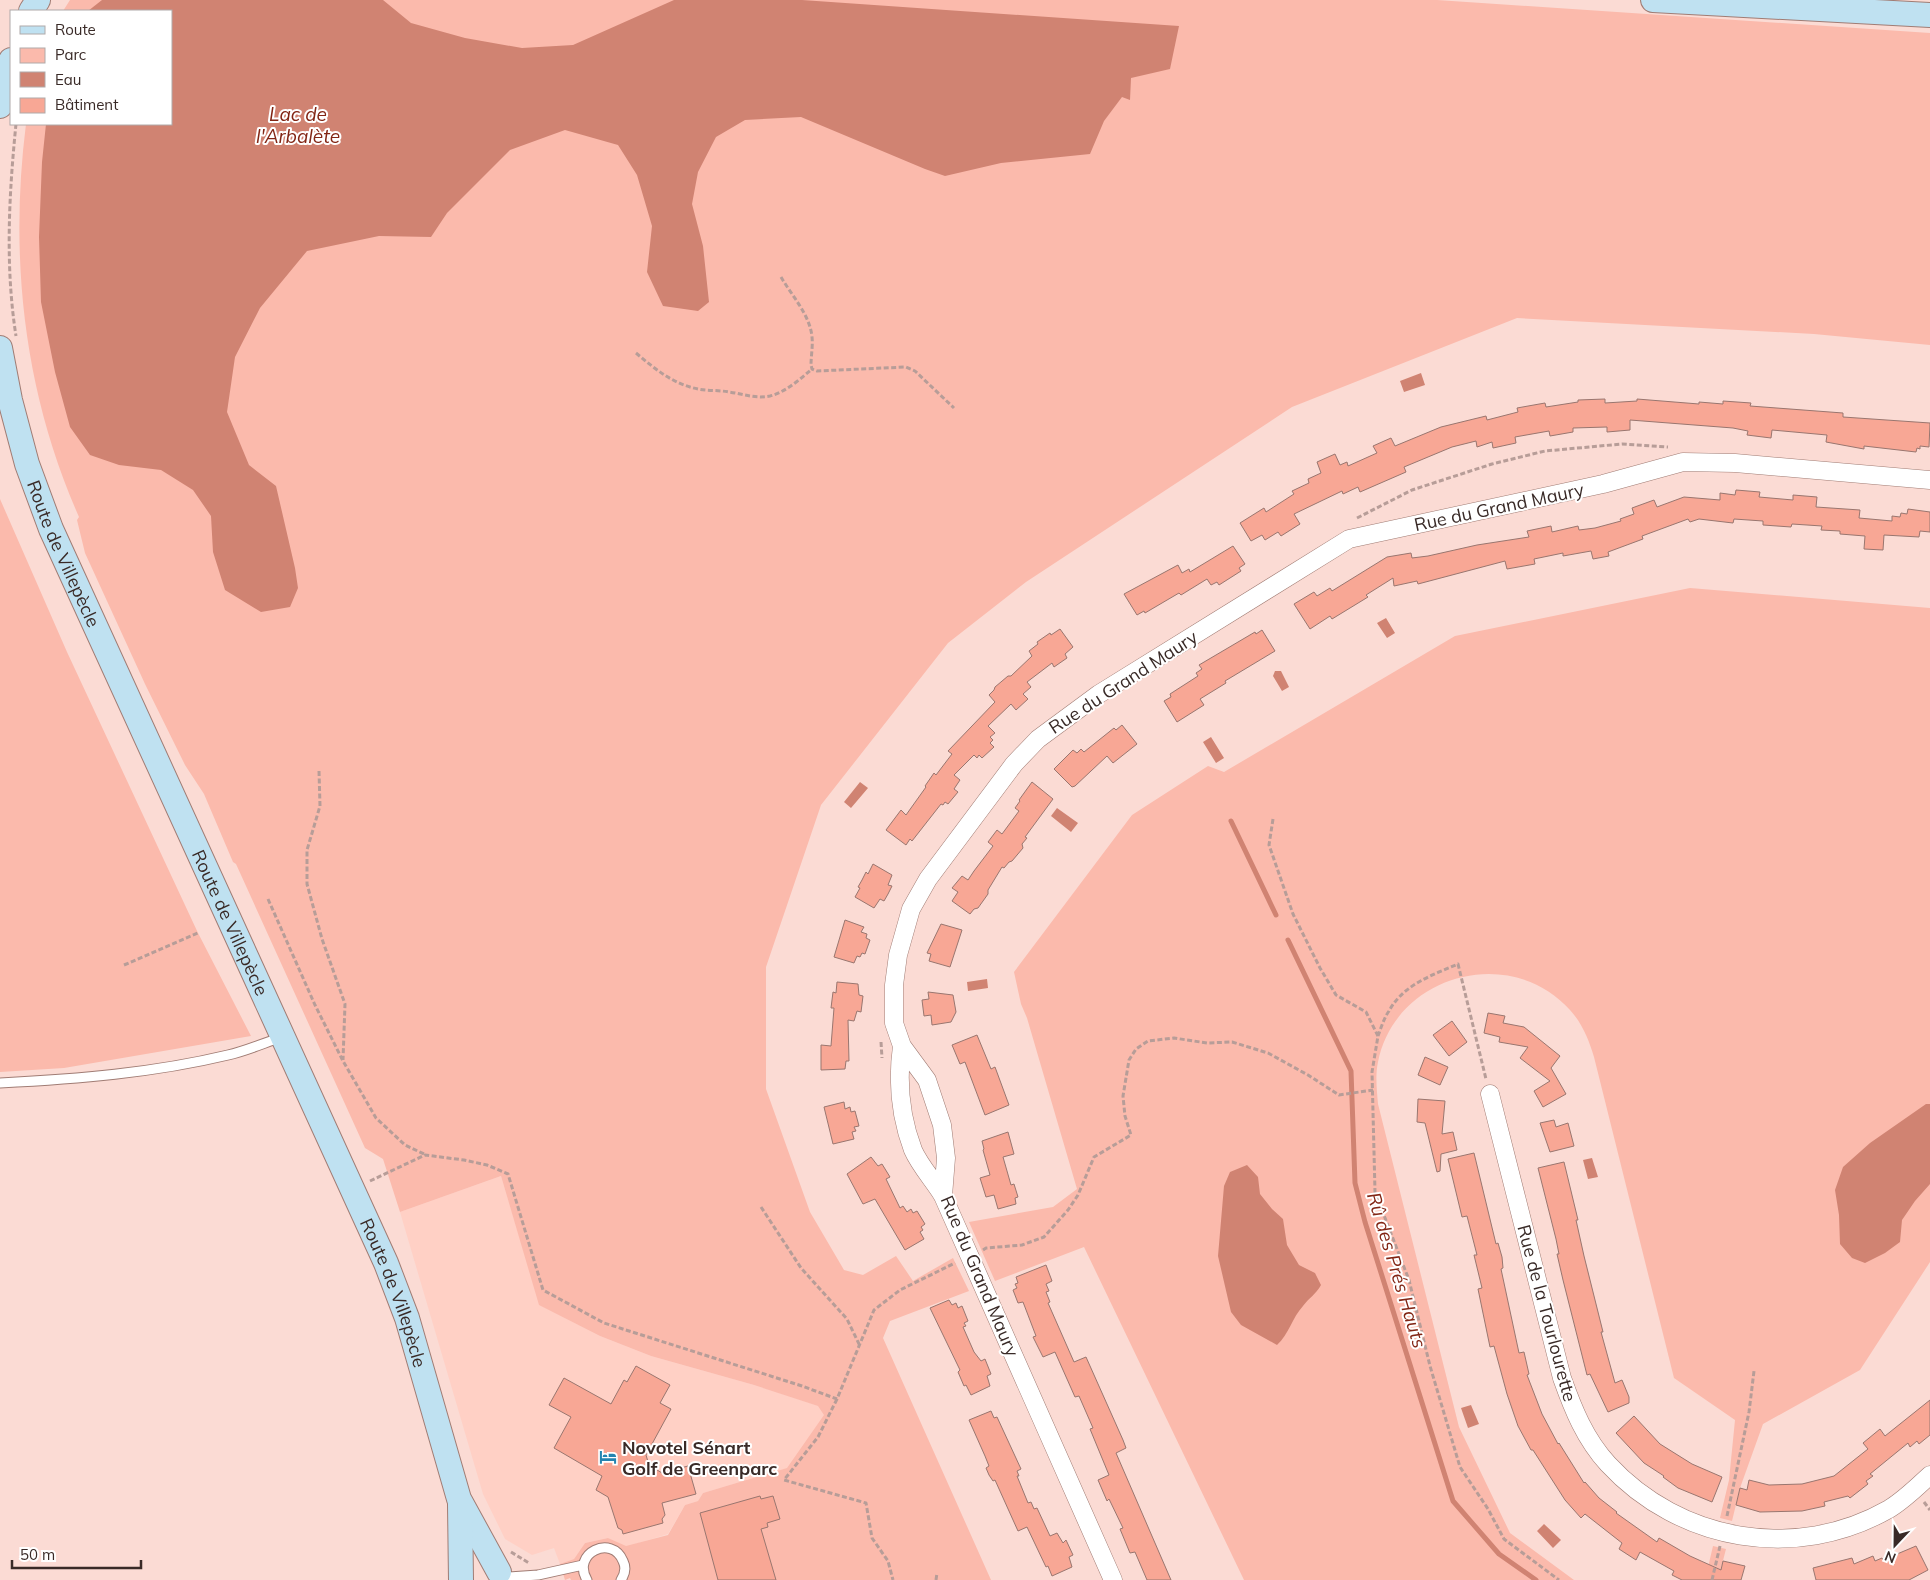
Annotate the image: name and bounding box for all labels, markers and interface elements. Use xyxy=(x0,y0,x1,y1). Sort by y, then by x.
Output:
legend xyxy=(10,10,172,125)
text: Route xyxy=(55,20,96,39)
text: Parc xyxy=(55,45,86,64)
text: Eau xyxy=(55,70,81,89)
text: Bâtiment xyxy=(55,95,118,114)
water label: Lac de l'Arbalète xyxy=(256,102,340,148)
street label: Route de Villepècle xyxy=(22,477,106,631)
street label: Rue du Grand Maury xyxy=(1412,478,1586,536)
street label: Rue du Grand Maury xyxy=(1044,625,1202,739)
street label: Route de Villepècle xyxy=(187,846,274,999)
water label: Rû des Prés Hauts xyxy=(1362,1189,1432,1351)
street label: Rue du Grand Maury xyxy=(936,1192,1025,1360)
street label: Route de Villepècle xyxy=(356,1214,432,1370)
street label: Rue de la Tourlourette xyxy=(1512,1222,1582,1404)
place label: Novotel Sénart Golf de Greenparc xyxy=(622,1436,777,1480)
hotel icon: Novotel Sénart Golf de Greenparc xyxy=(598,1447,618,1467)
north arrow xyxy=(1870,1520,1920,1570)
scale bar xyxy=(12,1538,141,1570)
text: 50 m xyxy=(20,1545,55,1564)
text: N xyxy=(1882,1547,1898,1567)

